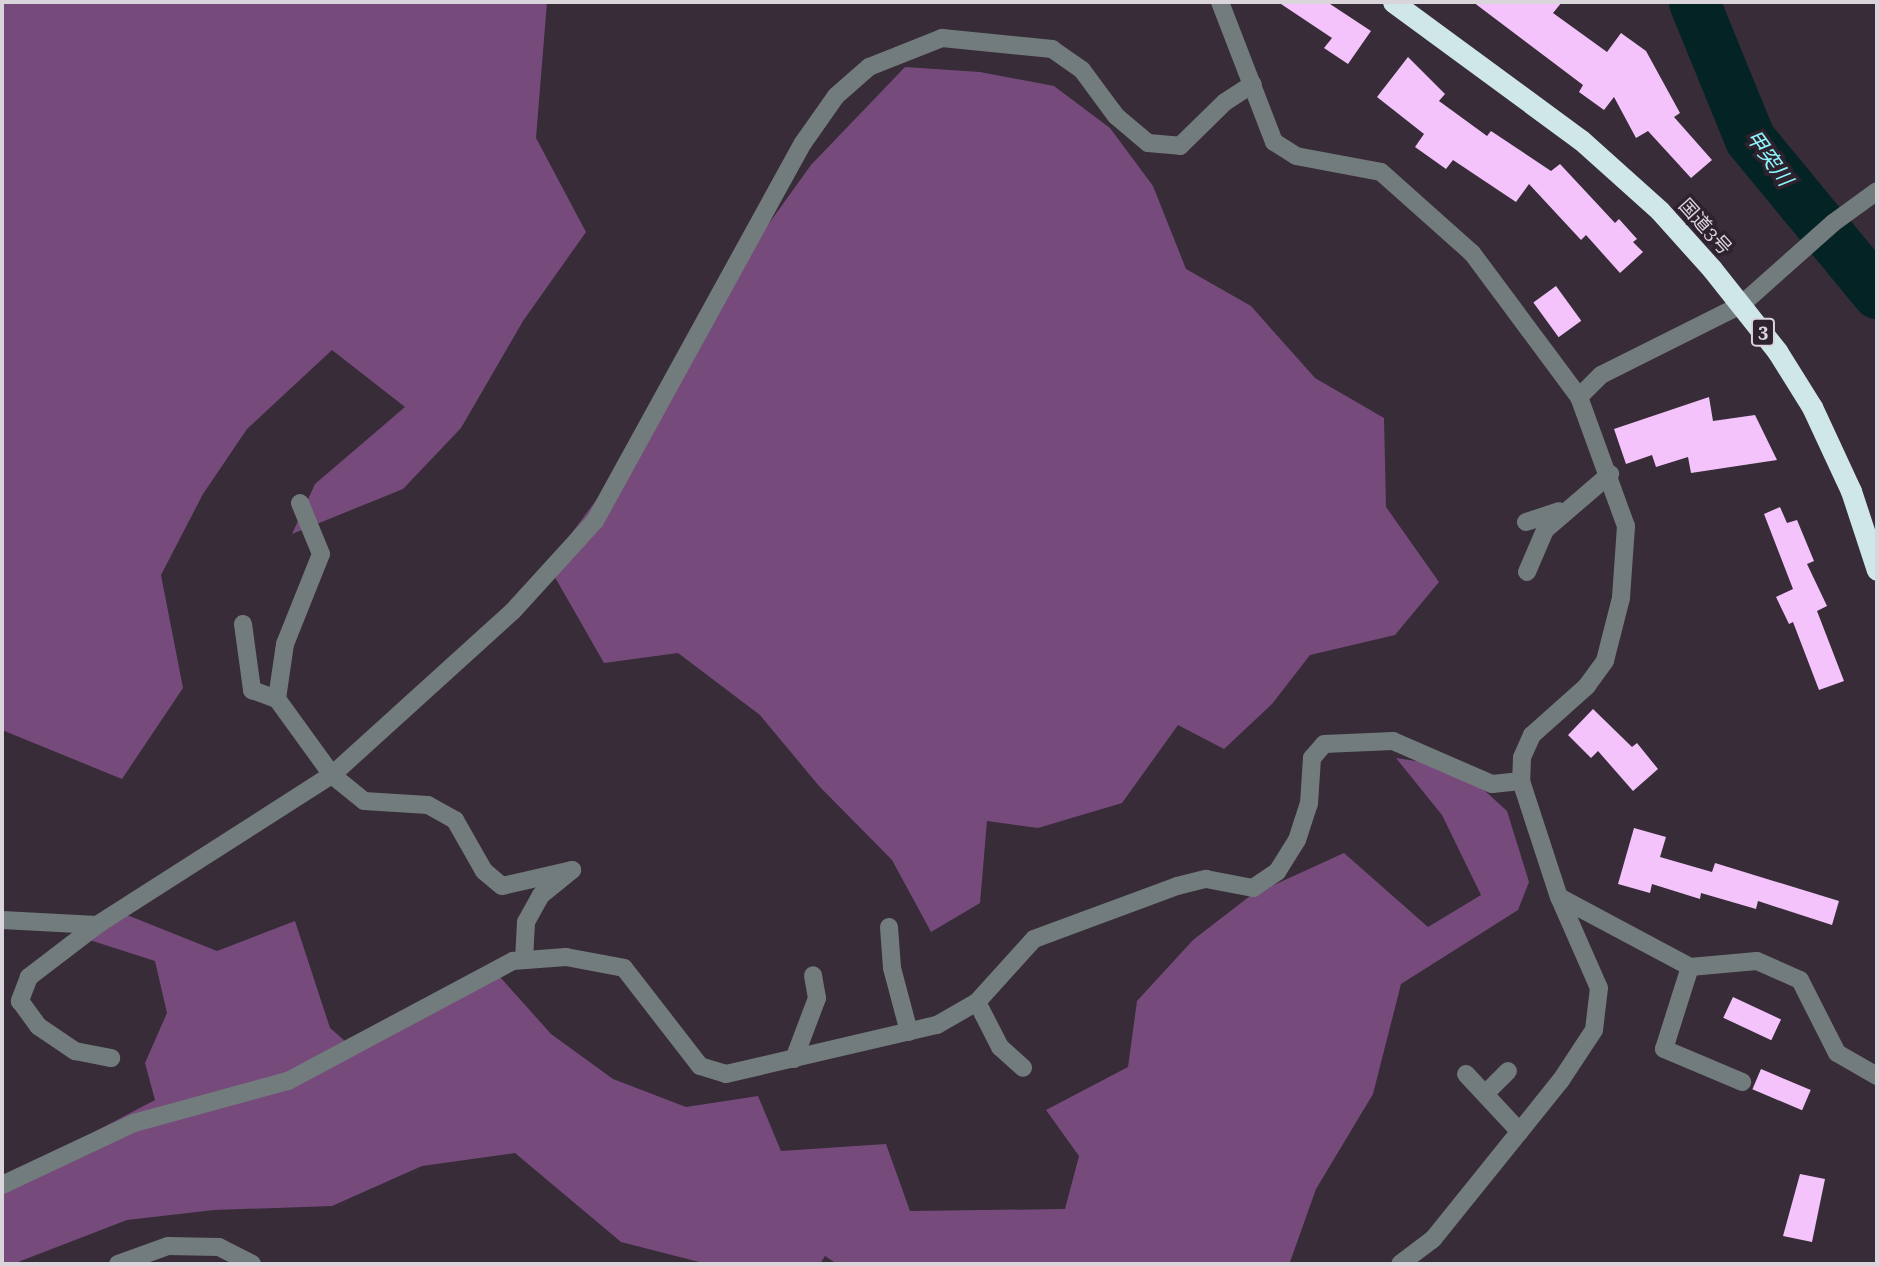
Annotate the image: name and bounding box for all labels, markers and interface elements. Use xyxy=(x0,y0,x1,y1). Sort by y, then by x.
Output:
water label: 甲突川 xyxy=(1740,125,1798,191)
street label: 国道3号 xyxy=(1674,194,1736,260)
road number: 3 xyxy=(1751,318,1775,346)

